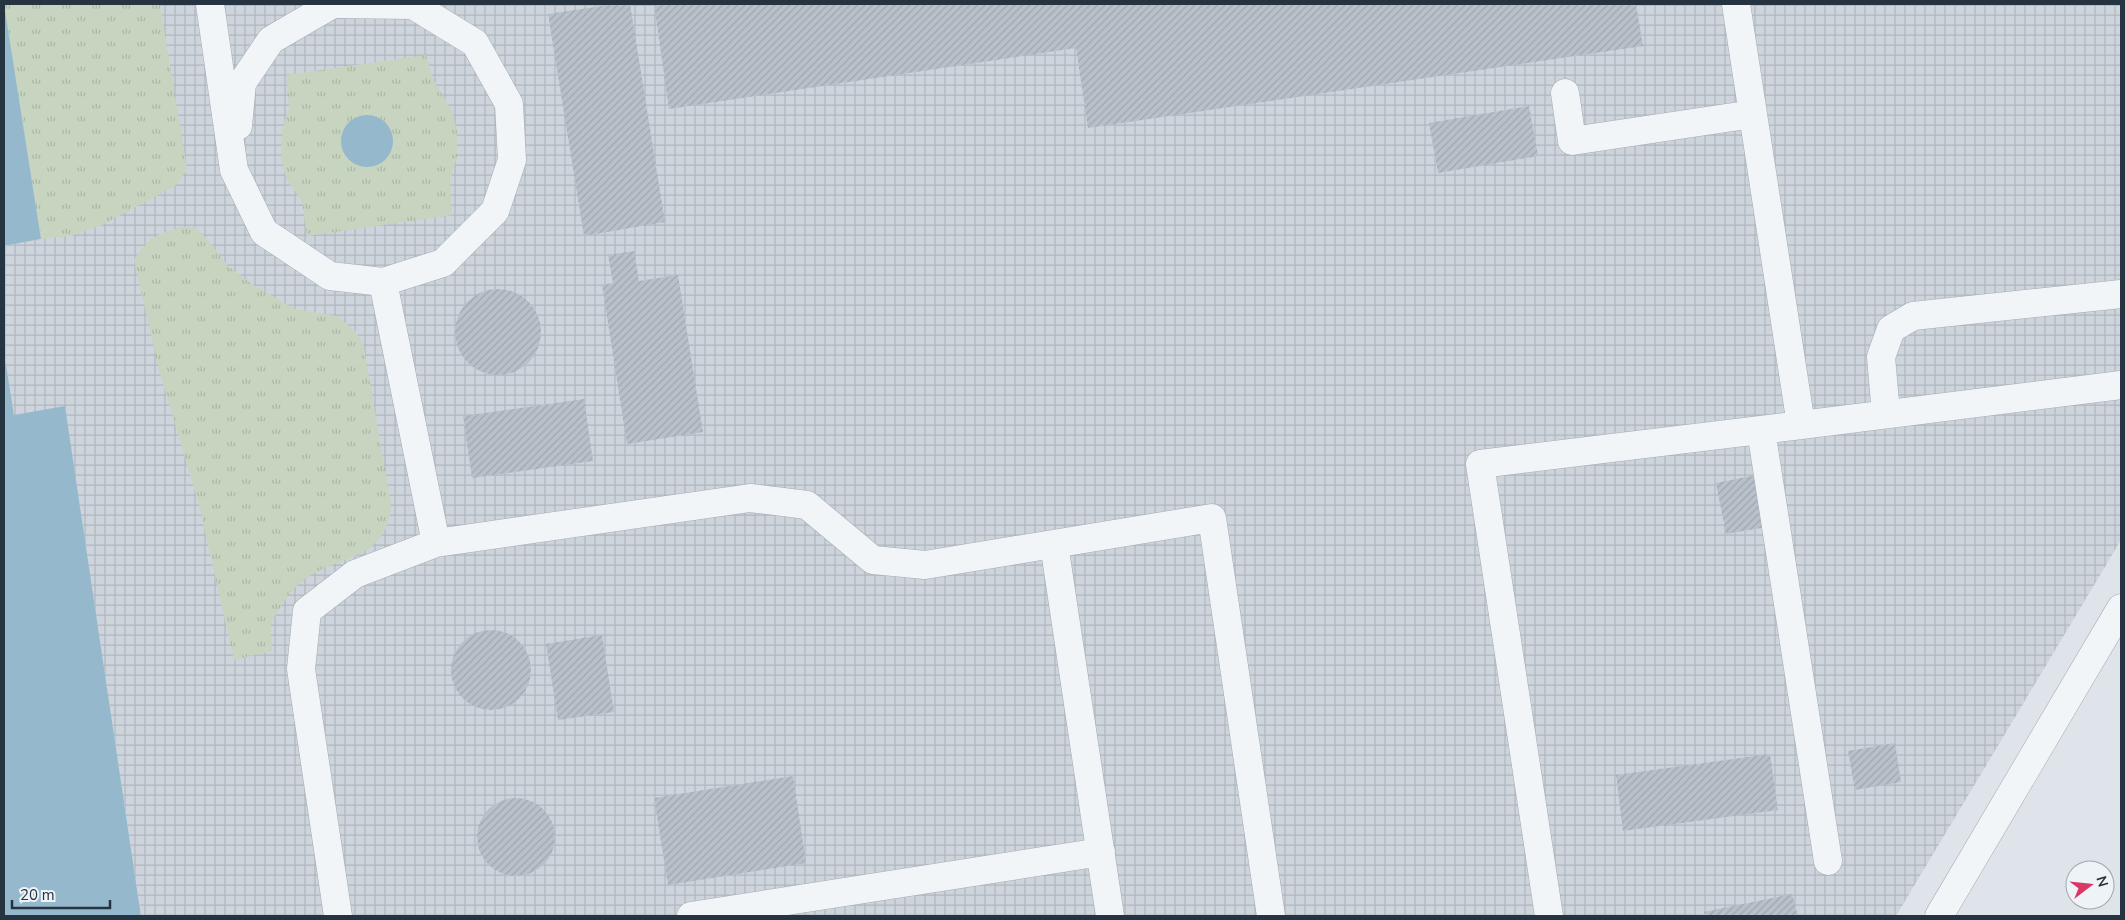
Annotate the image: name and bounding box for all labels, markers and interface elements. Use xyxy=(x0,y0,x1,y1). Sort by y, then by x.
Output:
north arrow xyxy=(2065,860,2115,910)
text: N xyxy=(2091,874,2113,889)
scale bar xyxy=(12,878,110,910)
text: 20 m xyxy=(20,885,55,905)

